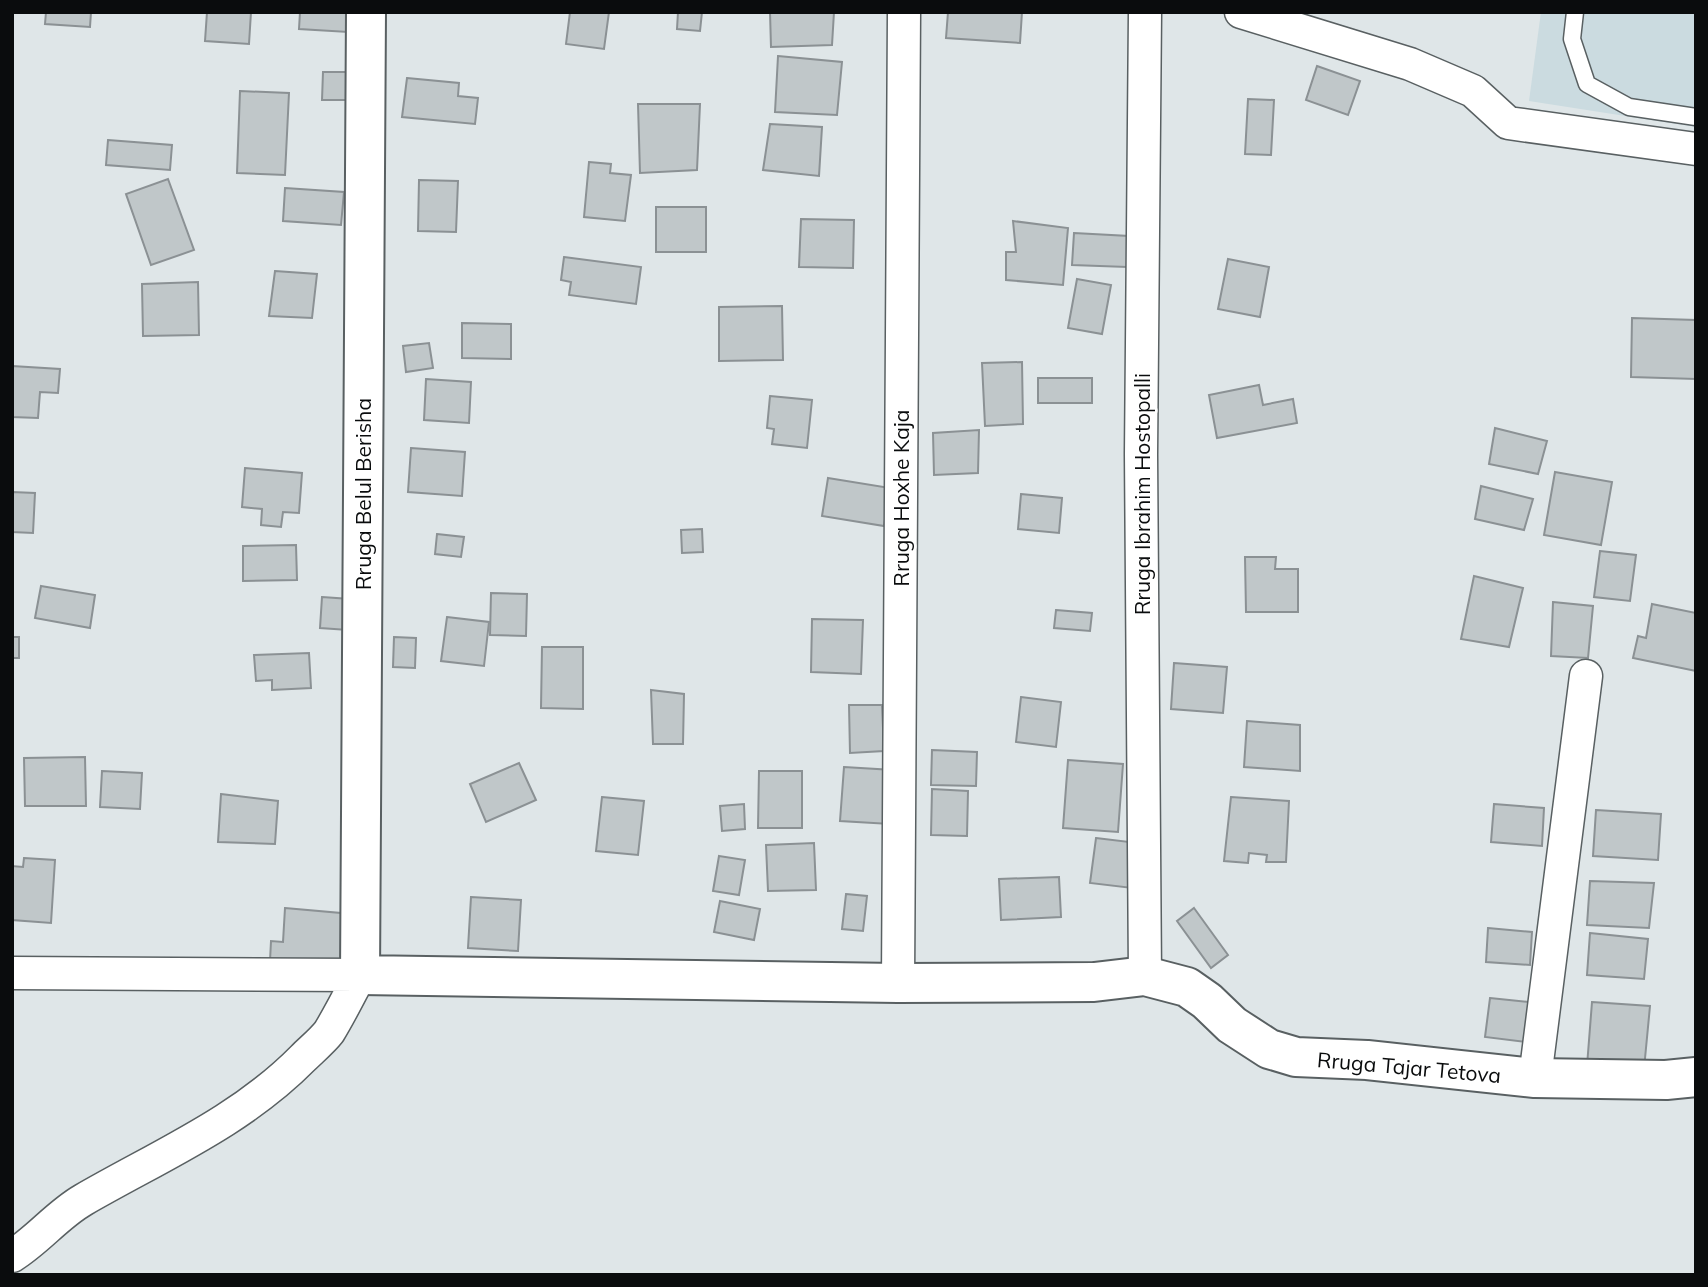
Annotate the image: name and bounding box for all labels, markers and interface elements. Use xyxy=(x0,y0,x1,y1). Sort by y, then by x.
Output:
street label: Rruga Ibrahim Hostopalli xyxy=(1129,373,1155,615)
street label: Rruga Belul Berisha xyxy=(350,398,376,590)
street label: Rruga Hoxhe Kaja xyxy=(888,410,914,586)
street label: Rruga Tajar Tetova xyxy=(1316,1046,1502,1088)

